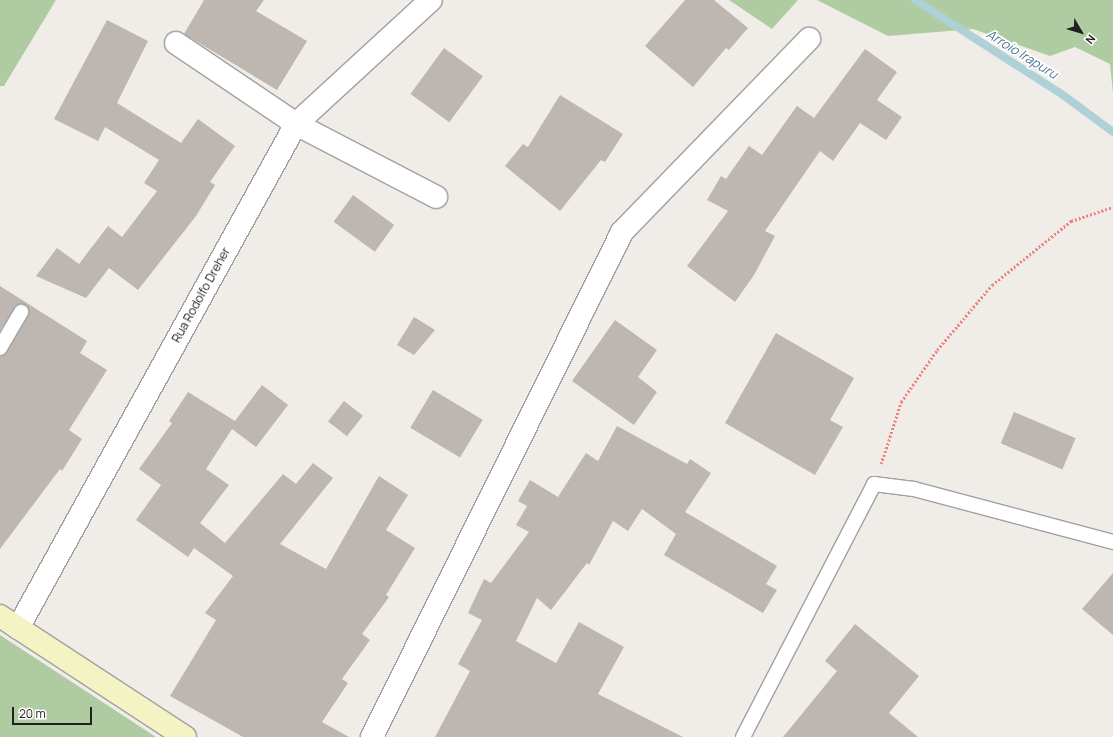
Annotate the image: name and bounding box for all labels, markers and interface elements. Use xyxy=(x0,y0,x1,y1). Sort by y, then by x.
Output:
north arrow xyxy=(1061,12,1101,52)
water label: Arroio Irapuru xyxy=(984,26,1060,82)
text: N xyxy=(1083,32,1099,47)
street label: Rua Rodolfo Dreher xyxy=(169,245,233,345)
scale bar xyxy=(14,699,94,725)
text: 20 m xyxy=(19,705,46,722)

